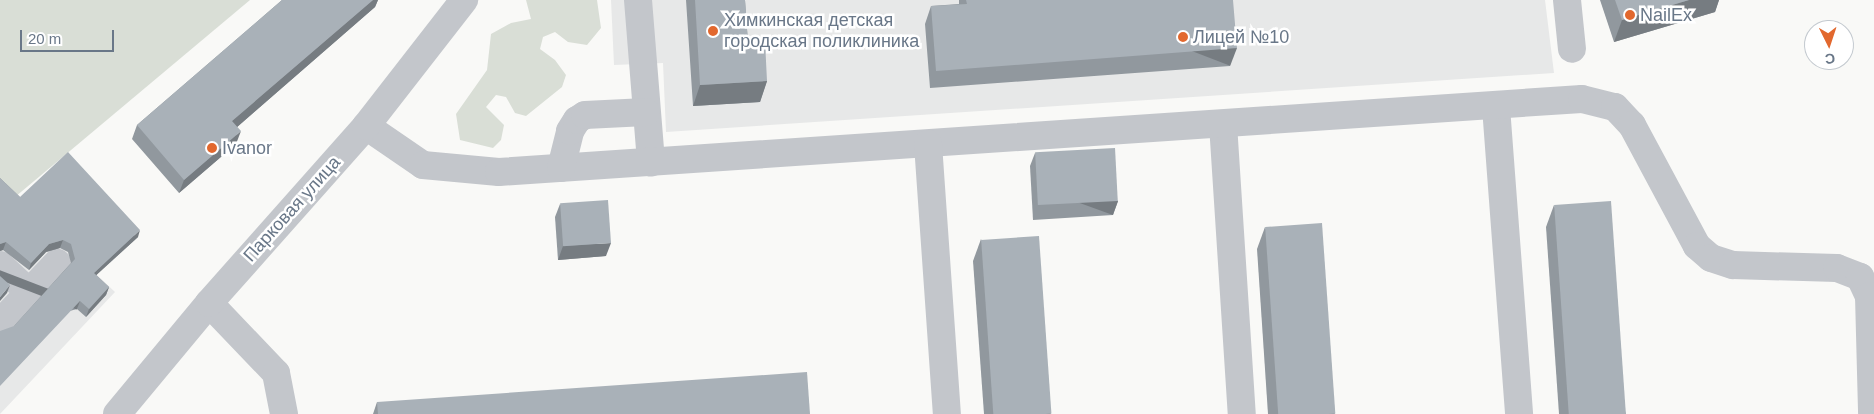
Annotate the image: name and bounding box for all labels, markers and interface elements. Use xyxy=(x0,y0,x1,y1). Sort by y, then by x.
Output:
place label: NailEx xyxy=(1640,4,1692,26)
marker: NailEx xyxy=(1624,9,1636,21)
place label: Химкинская детская городская поликлиника xyxy=(724,10,919,52)
scale bar xyxy=(22,20,116,52)
north arrow xyxy=(1804,20,1854,70)
marker: Химкинская детская городская поликлиника xyxy=(706,24,720,38)
place label: Лицей №10 xyxy=(1193,26,1289,48)
text: 20 m xyxy=(28,30,61,47)
marker: Лицей №10 xyxy=(1177,31,1189,43)
text: С xyxy=(1824,51,1836,67)
place label: Ivanor xyxy=(222,137,272,159)
marker: Ivanor xyxy=(206,142,218,154)
street label: Парковая улица xyxy=(239,152,345,266)

